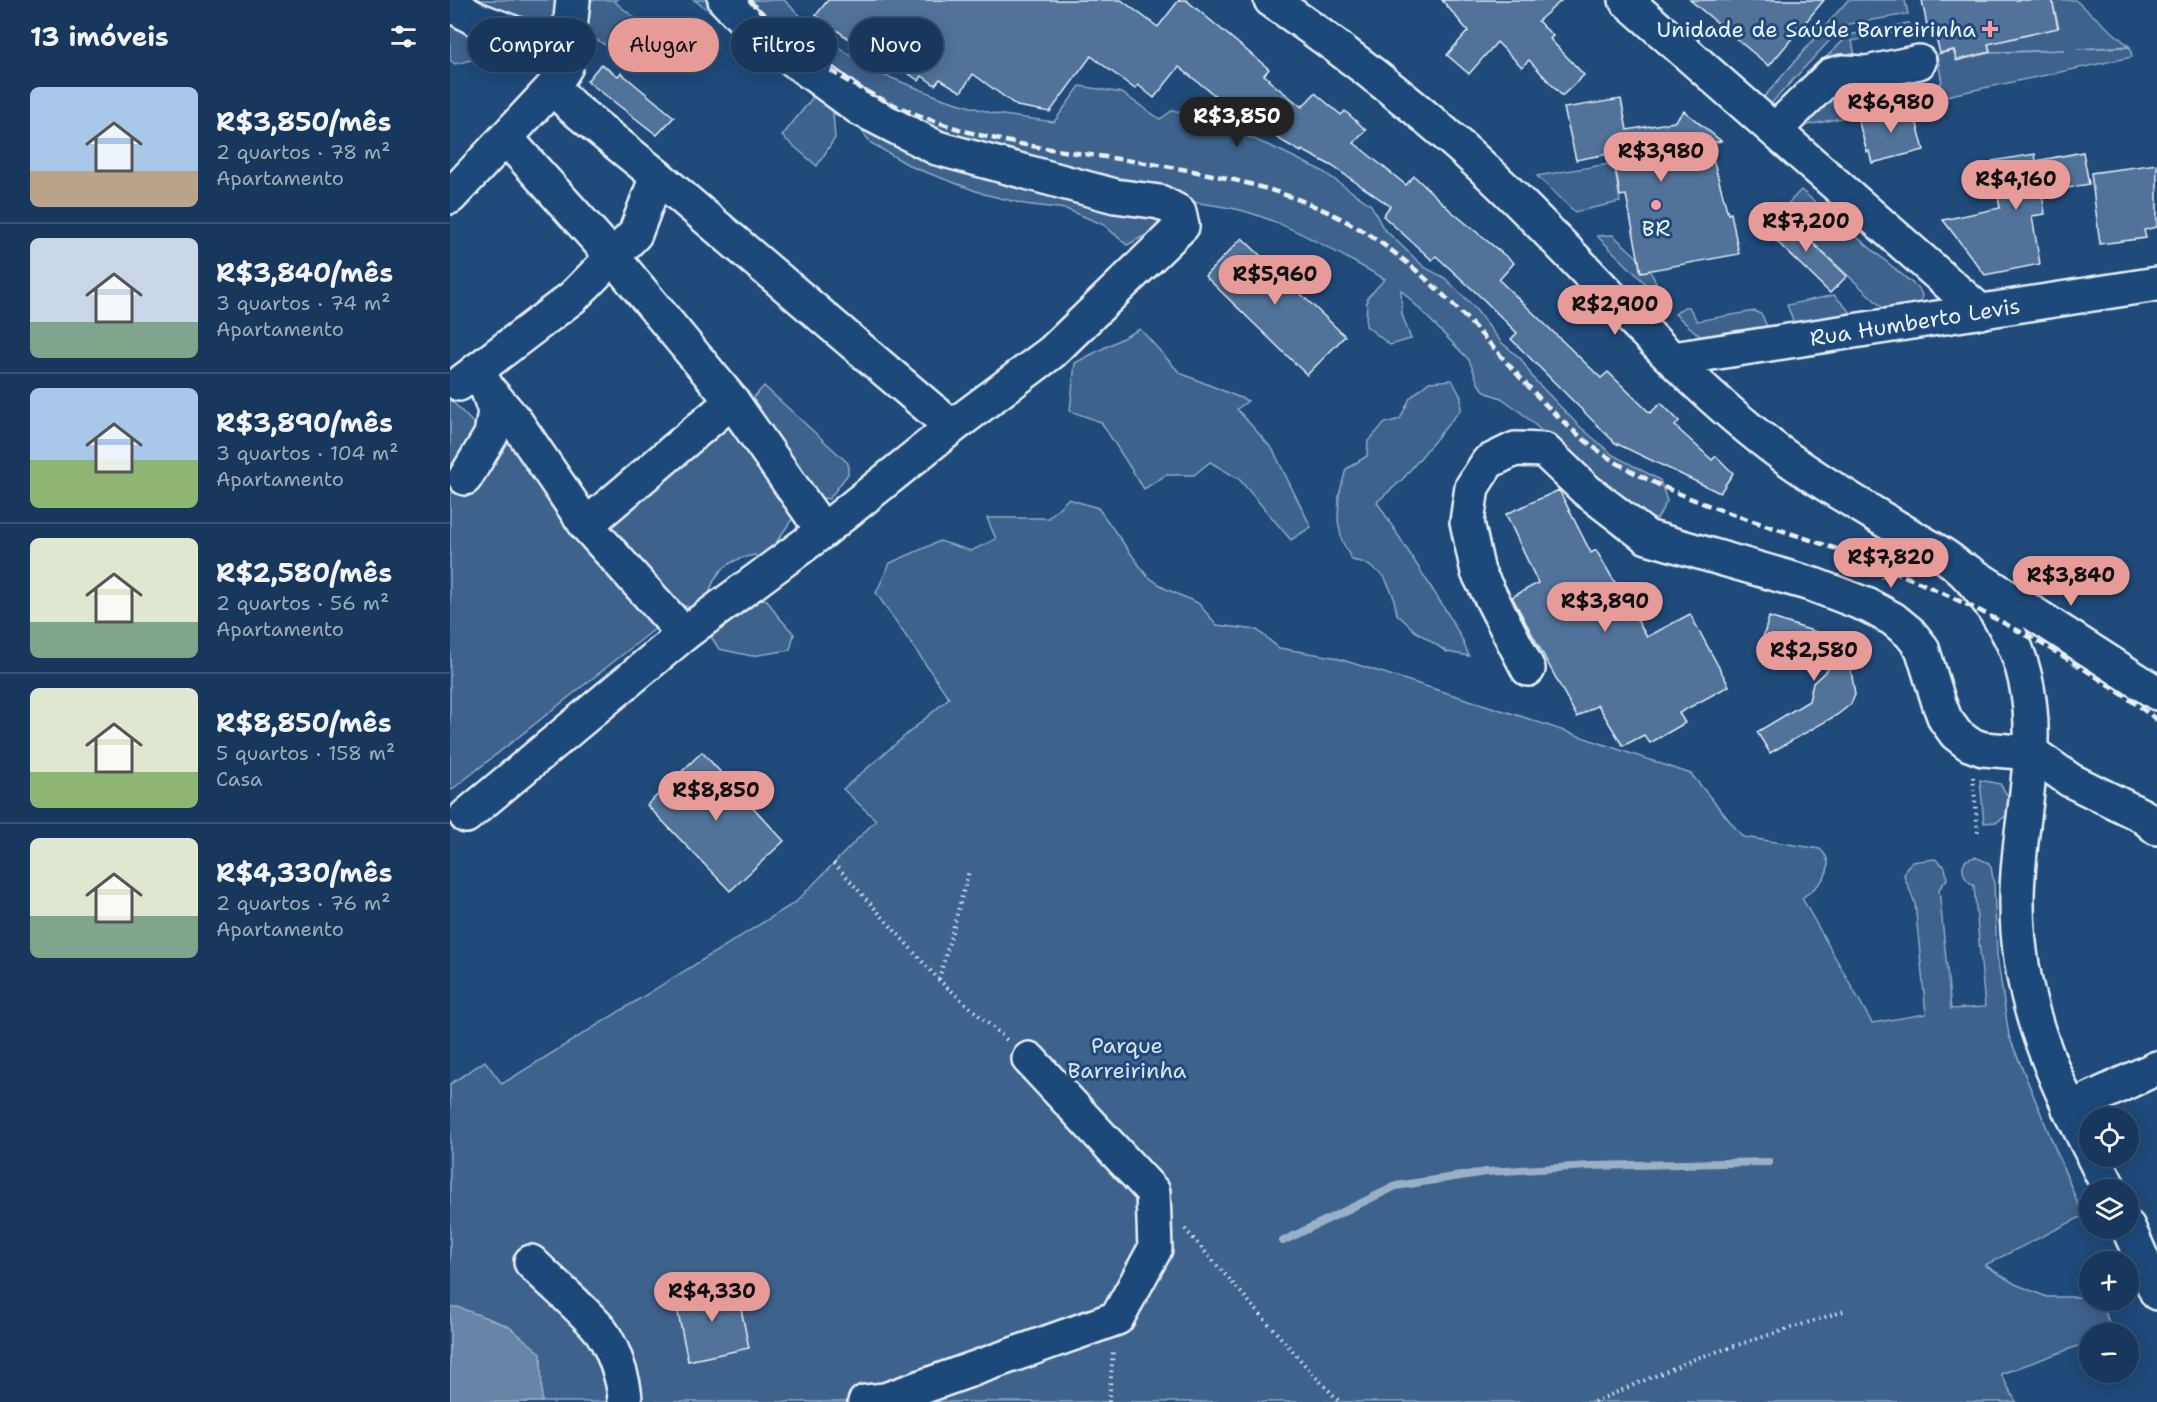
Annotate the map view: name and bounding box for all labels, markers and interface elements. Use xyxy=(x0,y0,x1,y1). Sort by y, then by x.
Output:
place label: Unidade de Saúde Barreirinha xyxy=(1657,15,1976,44)
chip: Comprar xyxy=(468,18,596,72)
chip: Alugar xyxy=(608,18,719,72)
chip: Filtros xyxy=(731,18,837,72)
chip: Novo xyxy=(849,18,943,72)
text: 13 imóveis xyxy=(30,19,169,54)
icon: filters xyxy=(387,20,420,53)
marker: Unidade de Saúde Barreirinha xyxy=(1981,20,1999,38)
pin: R$6,980 xyxy=(1836,83,1946,134)
text: R$6,980 xyxy=(1847,89,1935,115)
pin: R$3,850 xyxy=(1182,97,1292,148)
text: R$3,850 xyxy=(1193,103,1281,129)
text: R$3,850/mês xyxy=(216,104,391,139)
icon: home xyxy=(78,111,150,183)
pin: R$3,980 xyxy=(1606,132,1716,183)
text: R$3,980 xyxy=(1618,138,1704,164)
text: 2 quartos · 78 m² xyxy=(216,139,390,165)
pin: R$4,160 xyxy=(1961,160,2071,211)
text: Apartamento xyxy=(216,165,344,191)
text: R$4,160 xyxy=(1975,166,2057,192)
marker: BR xyxy=(1649,198,1663,212)
pin: R$7,200 xyxy=(1751,202,1861,253)
text: R$7,200 xyxy=(1762,208,1850,234)
place label: BR xyxy=(1642,214,1670,243)
text: R$3,840/mês xyxy=(216,255,393,290)
pin: R$5,960 xyxy=(1220,255,1330,306)
text: R$5,960 xyxy=(1232,261,1318,287)
icon: home xyxy=(78,262,150,334)
pin: R$2,900 xyxy=(1560,285,1670,336)
text: 3 quartos · 74 m² xyxy=(216,290,390,316)
text: R$2,900 xyxy=(1572,291,1658,317)
street label: Rua Humberto Levis xyxy=(1808,291,2022,353)
text: Apartamento xyxy=(216,316,344,342)
text: R$3,890/mês xyxy=(216,405,393,440)
icon: home xyxy=(78,412,150,484)
text: 3 quartos · 104 m² xyxy=(216,440,398,466)
text: Apartamento xyxy=(216,466,344,492)
pin: R$7,820 xyxy=(1836,538,1946,589)
text: R$7,820 xyxy=(1848,544,1934,570)
text: R$2,580/mês xyxy=(216,555,392,590)
pin: R$3,840 xyxy=(2016,556,2126,607)
icon: home xyxy=(78,562,150,634)
text: R$3,840 xyxy=(2027,562,2115,588)
pin: R$3,890 xyxy=(1550,582,1660,633)
text: R$3,890 xyxy=(1561,588,1649,614)
text: 2 quartos · 56 m² xyxy=(216,590,389,616)
text: Apartamento xyxy=(216,616,344,642)
pin: R$2,580 xyxy=(1759,631,1869,682)
text: R$2,580 xyxy=(1770,637,1858,663)
text: R$8,850/mês xyxy=(216,705,392,740)
icon: home xyxy=(78,712,150,784)
text: 5 quartos · 158 m² xyxy=(216,740,395,766)
text: Casa xyxy=(216,766,262,792)
pin: R$8,850 xyxy=(661,771,771,822)
text: R$8,850 xyxy=(672,777,760,803)
text: R$4,330/mês xyxy=(216,855,392,890)
icon: home xyxy=(78,862,150,934)
text: 2 quartos · 76 m² xyxy=(216,890,390,916)
text: Apartamento xyxy=(216,916,344,942)
park label: Parque Barreirinha xyxy=(1067,1031,1187,1085)
map controls xyxy=(2079,1107,2139,1383)
button: locate xyxy=(2079,1107,2139,1167)
button: layers xyxy=(2079,1179,2139,1239)
button: + xyxy=(2079,1251,2139,1311)
pin: R$4,330 xyxy=(657,1272,767,1323)
text: R$4,330 xyxy=(668,1278,756,1304)
button: − xyxy=(2079,1323,2139,1383)

